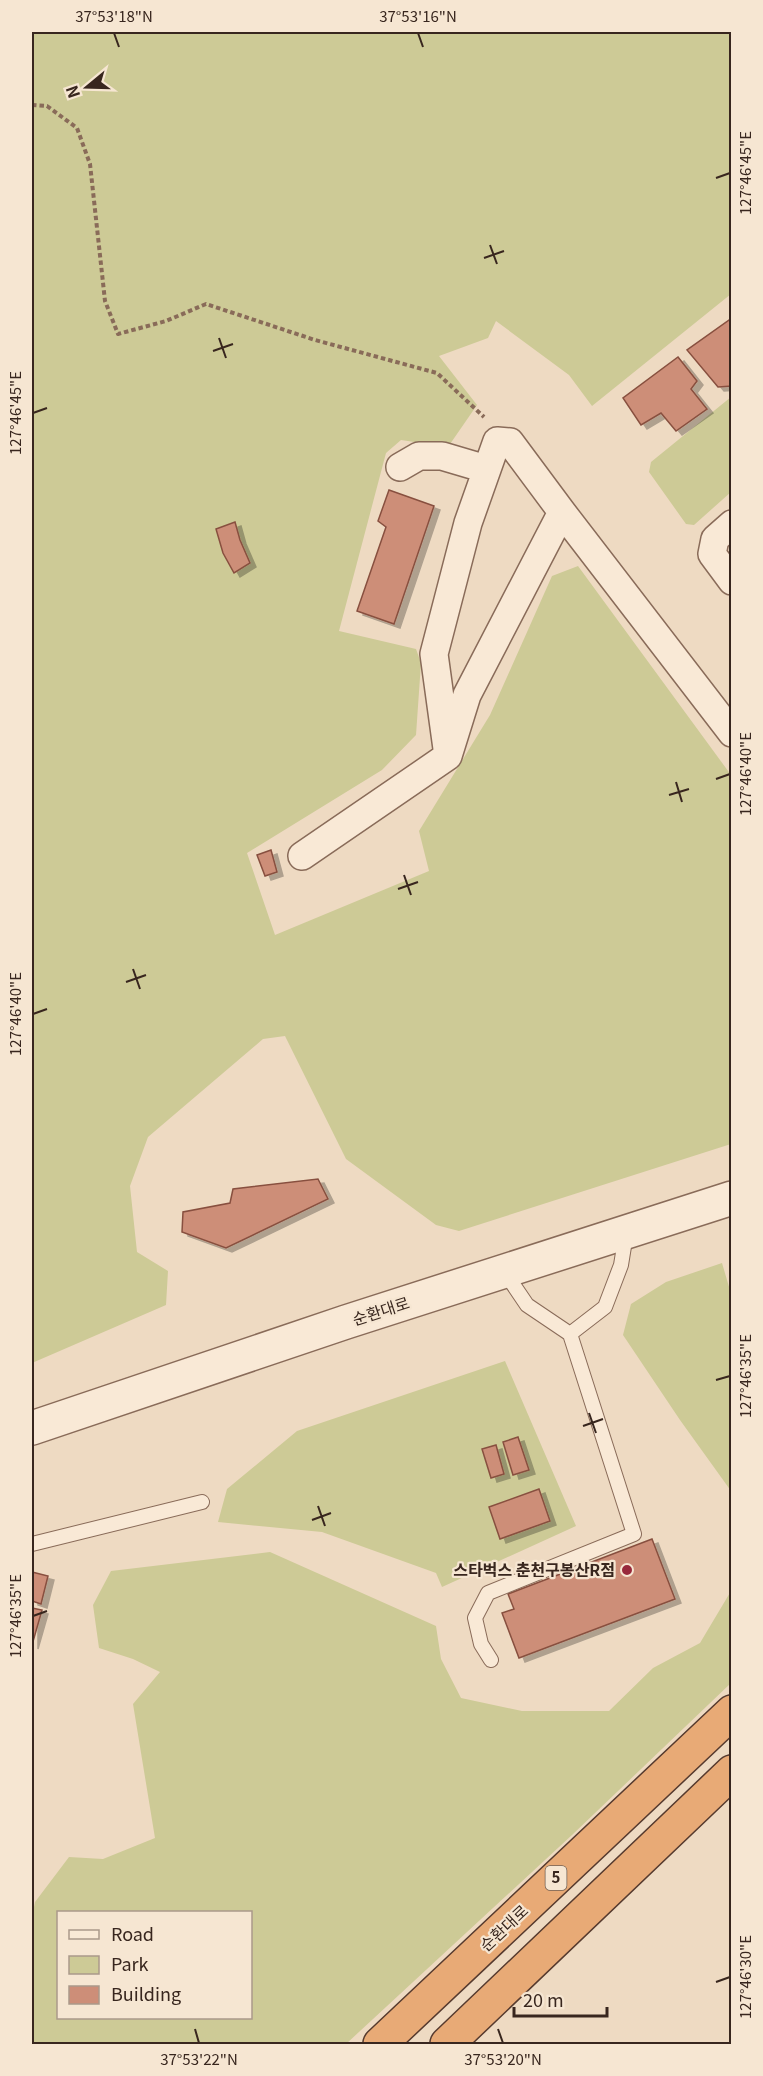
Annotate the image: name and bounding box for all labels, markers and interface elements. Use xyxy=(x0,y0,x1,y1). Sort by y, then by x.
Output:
text: 37°53'18"N xyxy=(75,5,153,26)
text: 37°53'16"N xyxy=(379,5,457,26)
north arrow xyxy=(57,57,117,117)
text: N xyxy=(59,83,85,102)
text: 127°46'45"E xyxy=(734,131,755,215)
text: 127°46'45"E xyxy=(4,371,25,455)
text: 127°46'40"E xyxy=(734,732,755,816)
text: 127°46'40"E xyxy=(4,972,25,1056)
street label: 순환대로 xyxy=(349,1289,413,1331)
text: 127°46'35"E xyxy=(734,1334,755,1418)
place label: 스타벅스 춘천구봉산R점 xyxy=(453,1557,615,1581)
marker: 스타벅스 춘천구봉산R점 xyxy=(620,1563,634,1577)
text: 127°46'35"E xyxy=(4,1574,25,1658)
road number: 5 xyxy=(546,1866,566,1890)
street label: 순환대로 xyxy=(474,1898,533,1956)
legend xyxy=(57,1911,252,2019)
text: Road xyxy=(111,1920,154,1946)
text: 127°46'30"E xyxy=(734,1935,755,2019)
text: Park xyxy=(111,1950,149,1976)
text: Building xyxy=(111,1980,181,2006)
scale bar xyxy=(514,1980,607,2018)
text: 20 m xyxy=(523,1986,564,2012)
text: 37°53'22"N xyxy=(160,2048,238,2069)
text: 37°53'20"N xyxy=(464,2048,542,2069)

